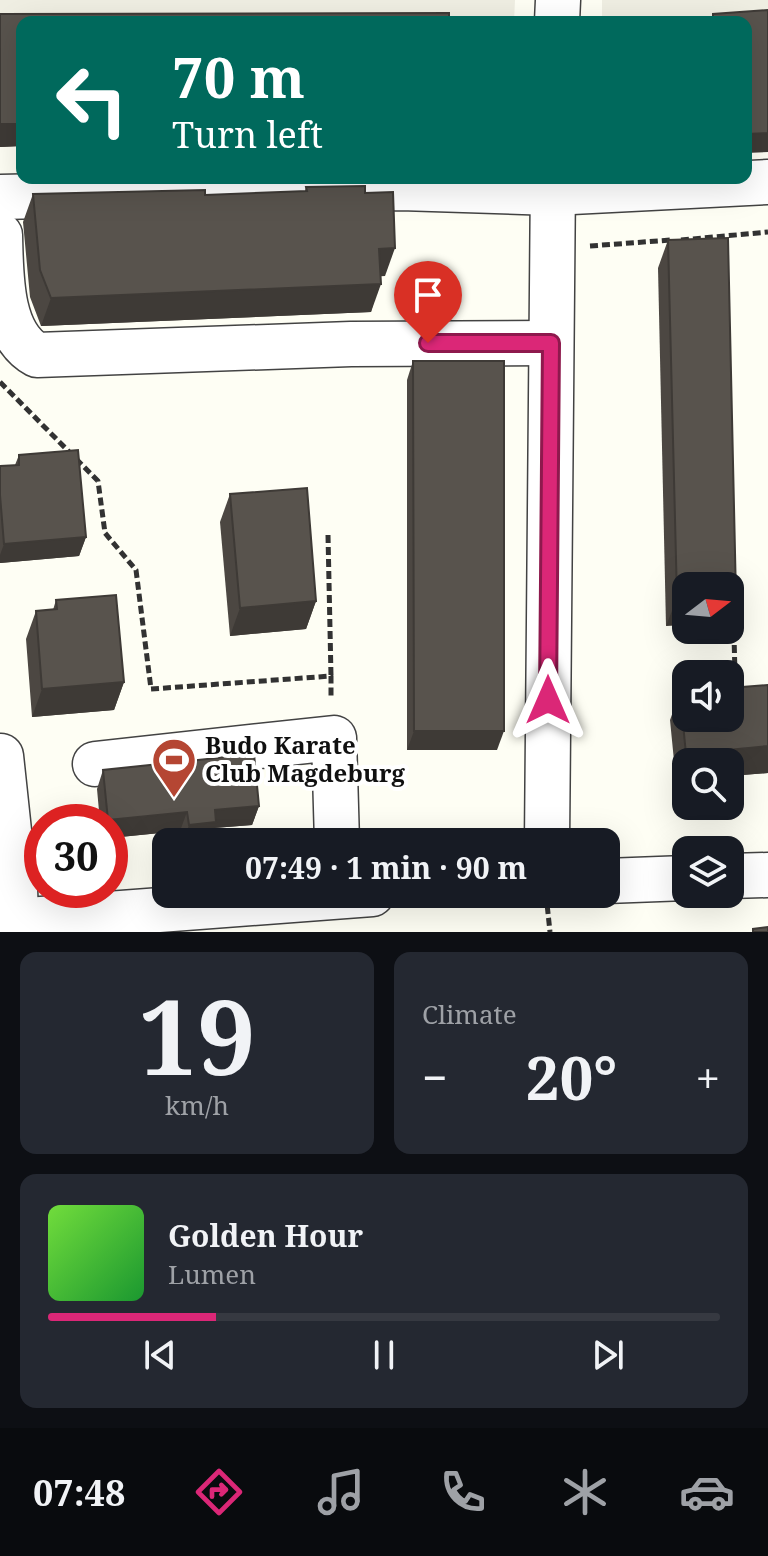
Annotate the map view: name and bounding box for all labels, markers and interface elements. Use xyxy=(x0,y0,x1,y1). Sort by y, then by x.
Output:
text: 70 m xyxy=(172,38,305,114)
icon: left xyxy=(40,48,144,152)
text: Turn left xyxy=(172,110,323,159)
pin xyxy=(394,261,462,343)
icon: arrive xyxy=(406,273,450,317)
north arrow xyxy=(672,572,744,644)
map controls xyxy=(672,572,744,908)
position arrow xyxy=(506,658,590,742)
button: sound xyxy=(672,660,744,732)
place label: Budo Karate Club Magdeburg xyxy=(205,728,405,789)
sports icon: Budo Karate Club Magdeburg xyxy=(150,736,198,799)
button: search xyxy=(672,748,744,820)
speed limit sign: 30 xyxy=(24,804,128,908)
button: layers xyxy=(672,836,744,908)
text: 07:49 · 1 min · 90 m xyxy=(245,847,527,888)
text: 19 xyxy=(138,964,256,1105)
text: Climate xyxy=(422,996,517,1032)
text: 20° xyxy=(526,1036,617,1118)
text: − xyxy=(422,1047,447,1107)
text: + xyxy=(695,1047,720,1107)
text: km/h xyxy=(165,1087,229,1123)
text: Golden Hour xyxy=(168,1215,363,1256)
text: Lumen xyxy=(168,1256,256,1292)
icon: previous xyxy=(138,1333,182,1377)
icon: pause xyxy=(362,1333,406,1377)
icon: next xyxy=(586,1333,630,1377)
icon: directions xyxy=(191,1464,247,1520)
icon: music xyxy=(313,1464,369,1520)
icon: phone xyxy=(435,1464,491,1520)
icon: climate xyxy=(557,1464,613,1520)
icon: car xyxy=(679,1464,735,1520)
text: 07:48 xyxy=(33,1468,125,1517)

